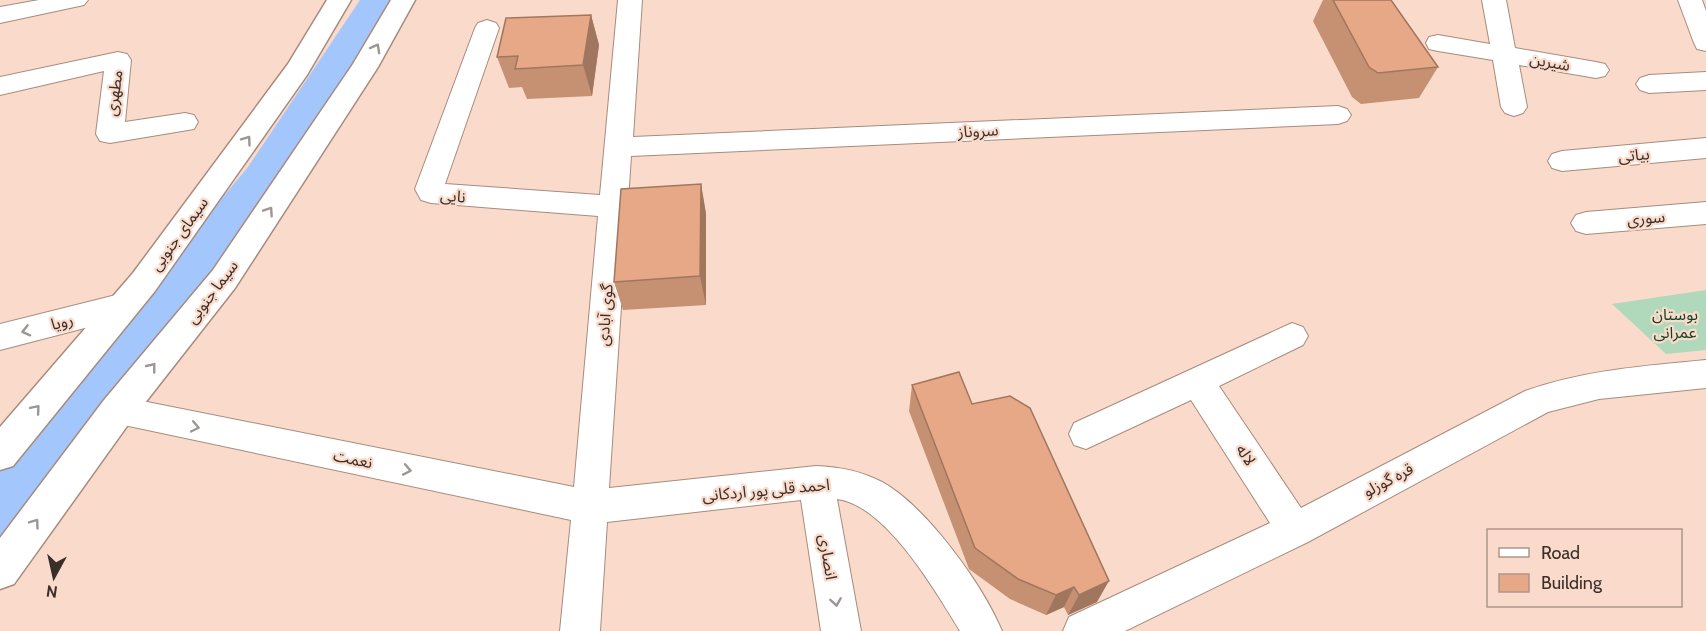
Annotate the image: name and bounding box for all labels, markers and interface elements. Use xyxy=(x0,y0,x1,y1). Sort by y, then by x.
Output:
one-way arrow xyxy=(369,44,380,54)
street label: شیرین xyxy=(1528,49,1572,75)
street label: مطهری xyxy=(101,69,127,117)
street label: سروناز xyxy=(956,120,999,142)
one-way arrow xyxy=(240,135,251,146)
street label: بیاتی xyxy=(1617,144,1651,166)
street label: نایی xyxy=(439,185,467,207)
street label: سیمای جنوبی xyxy=(146,193,212,275)
one-way arrow xyxy=(262,207,273,218)
street label: سوری xyxy=(1626,207,1666,229)
street label: سیما جنوبی xyxy=(182,257,242,327)
street label: گوی آبادی xyxy=(593,283,617,347)
park label: بوستان عمرانی xyxy=(1652,305,1698,342)
street label: رویا xyxy=(49,310,75,334)
one-way arrow xyxy=(22,323,32,336)
one-way arrow xyxy=(145,363,156,374)
one-way arrow xyxy=(29,405,40,416)
one-way arrow xyxy=(190,419,200,432)
street label: لاله xyxy=(1232,441,1260,469)
street label: نعمت xyxy=(332,446,374,472)
street label: قره گوزلو xyxy=(1360,459,1416,501)
one-way arrow xyxy=(401,463,411,476)
street label: احمد قلی پور اردکانی xyxy=(701,475,831,506)
one-way arrow xyxy=(27,518,38,529)
legend xyxy=(1487,529,1682,607)
street label: انصاری xyxy=(815,533,841,581)
text: Road xyxy=(1541,542,1580,564)
north arrow xyxy=(24,547,84,607)
text: Building xyxy=(1541,572,1603,594)
text: N xyxy=(45,581,59,602)
one-way arrow xyxy=(829,598,841,607)

